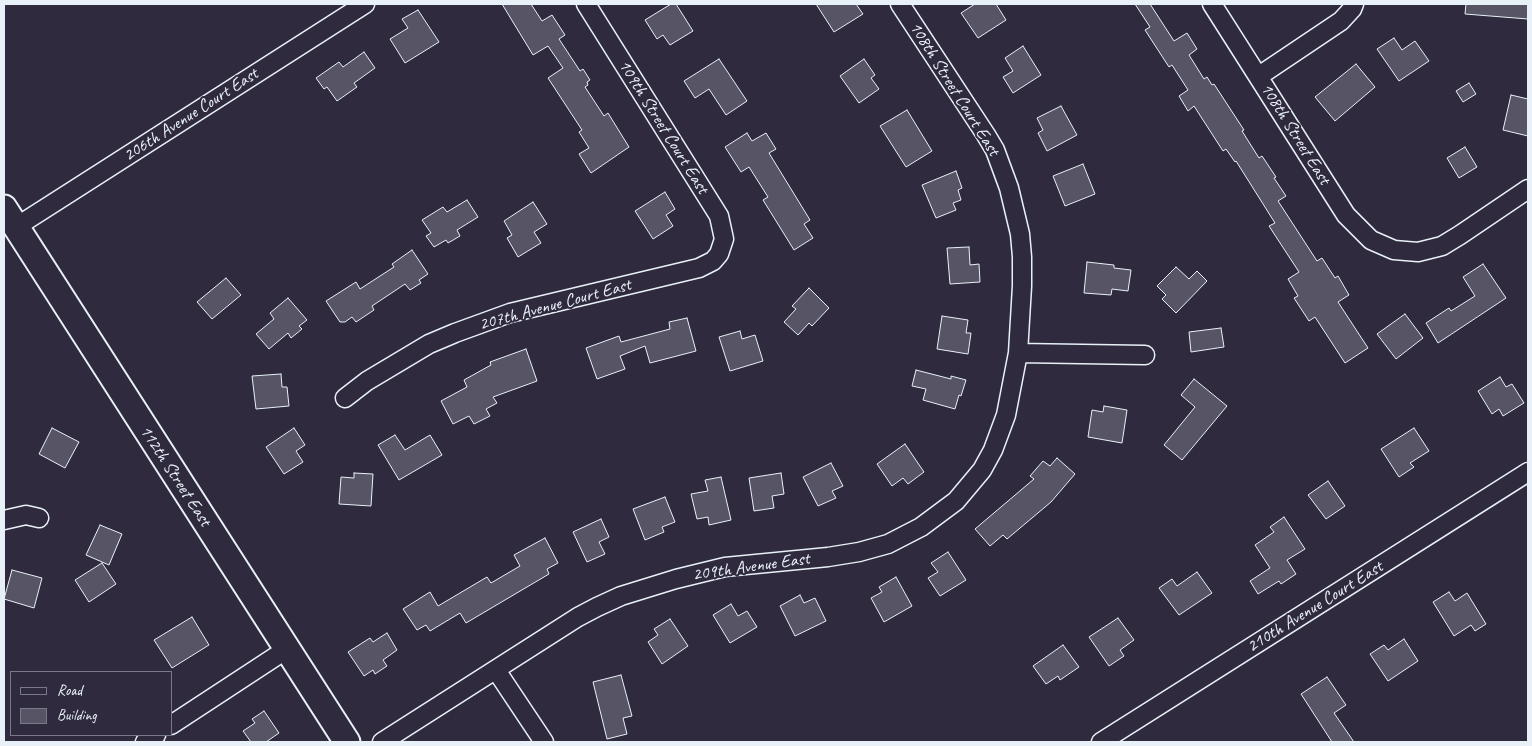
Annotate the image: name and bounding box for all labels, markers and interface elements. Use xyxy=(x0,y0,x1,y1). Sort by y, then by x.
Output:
street label: 108th Street Court East xyxy=(904,18,1004,160)
street label: 109th Street Court East xyxy=(613,56,713,198)
street label: 206th Avenue Court East xyxy=(120,63,262,167)
street label: 108th Street East xyxy=(1255,79,1335,189)
street label: 207th Avenue Court East xyxy=(477,274,633,336)
street label: 112th Street East xyxy=(134,422,216,530)
street label: 209th Avenue East xyxy=(691,548,811,586)
street label: 210th Avenue Court East xyxy=(1243,556,1387,658)
legend xyxy=(10,671,172,736)
text: Road xyxy=(57,681,82,700)
text: Building xyxy=(57,706,96,725)

